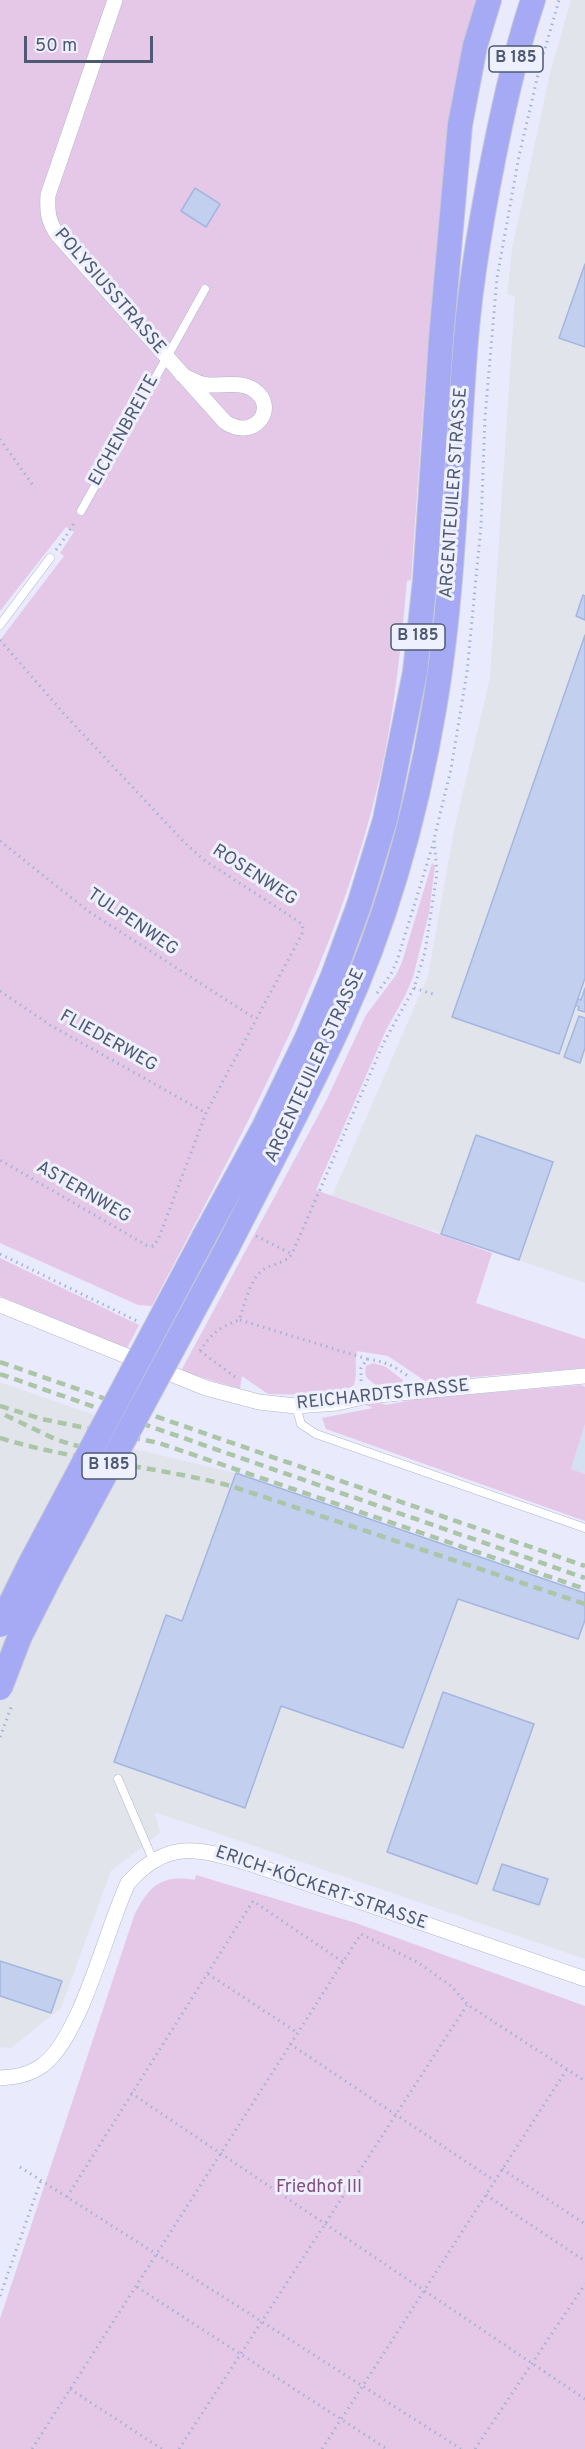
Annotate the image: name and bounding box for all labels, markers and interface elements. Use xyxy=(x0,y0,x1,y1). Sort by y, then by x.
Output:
scale bar xyxy=(27,24,156,62)
text: 50 m xyxy=(35,35,77,58)
road number: B 185 xyxy=(489,46,543,72)
street label: POLYSIUSSTRASSE xyxy=(49,225,169,359)
street label: EICHENBREITE xyxy=(86,372,164,490)
street label: ARGENTEUILER STRASSE xyxy=(437,387,473,599)
road number: B 185 xyxy=(391,624,445,650)
street label: ROSENWEG xyxy=(208,841,300,911)
street label: TULPENWEG xyxy=(82,885,182,961)
street label: ARGENTEUILER STRASSE xyxy=(262,966,370,1166)
street label: FLIEDERWEG xyxy=(55,1006,161,1078)
street label: ASTERNWEG xyxy=(32,1157,134,1229)
street label: REICHARDTSTRASSE xyxy=(296,1376,470,1416)
road number: B 185 xyxy=(82,1453,136,1479)
street label: ERICH-KÖCKERT-STRASSE xyxy=(212,1843,430,1935)
park label: Friedhof III xyxy=(276,2177,362,2199)

